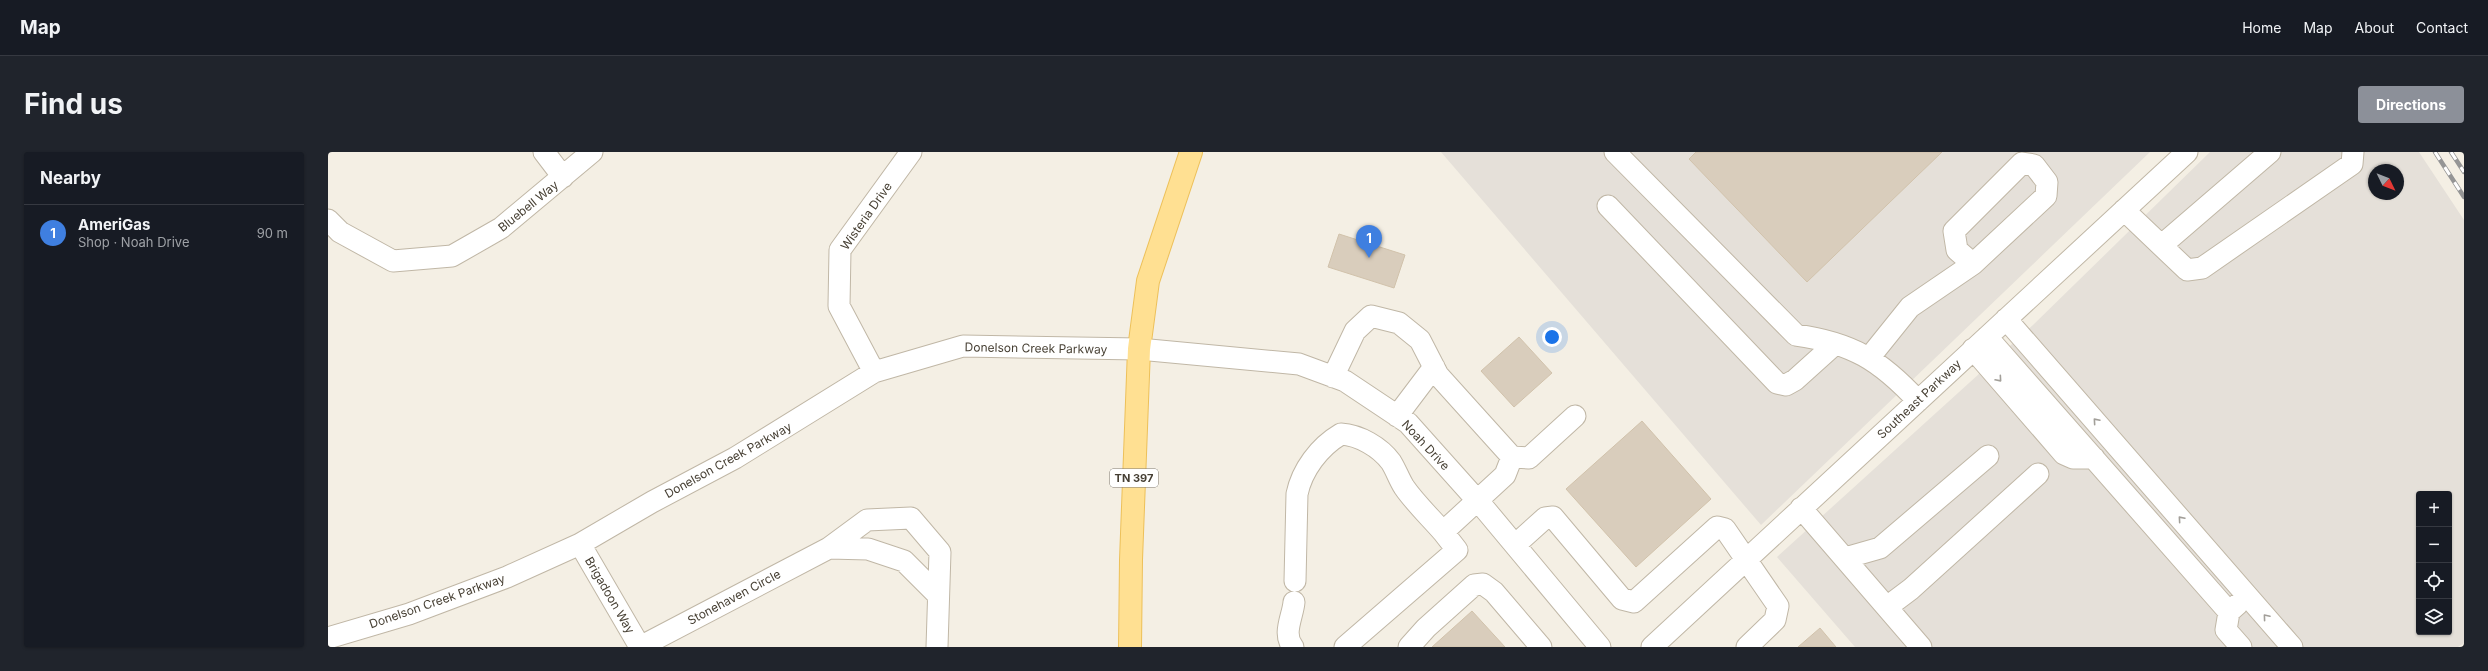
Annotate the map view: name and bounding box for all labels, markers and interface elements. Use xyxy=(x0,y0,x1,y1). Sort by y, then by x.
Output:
text: Map xyxy=(20,16,61,39)
text: Home xyxy=(2242,19,2281,36)
text: Map xyxy=(2303,19,2333,36)
text: About xyxy=(2355,19,2394,36)
text: Contact xyxy=(2416,19,2468,36)
button: Directions xyxy=(2358,86,2464,123)
text: Find us xyxy=(24,87,123,121)
north arrow xyxy=(2368,164,2404,200)
text: Nearby xyxy=(40,168,101,188)
street label: Bluebell Way xyxy=(495,177,561,235)
street label: Wisteria Drive xyxy=(837,179,895,253)
text: AmeriGas xyxy=(78,215,150,234)
text: 1 xyxy=(50,225,56,241)
text: 90 m xyxy=(257,225,288,241)
pin: 1 xyxy=(1356,225,1382,258)
text: Shop · Noah Drive xyxy=(78,234,189,250)
your location xyxy=(1542,327,1562,347)
street label: Donelson Creek Parkway xyxy=(965,339,1108,357)
street label: Southeast Parkway xyxy=(1874,356,1964,442)
one-way arrow xyxy=(1994,374,2001,382)
street label: Noah Drive xyxy=(1399,417,1453,473)
one-way arrow xyxy=(2093,418,2100,426)
street label: Donelson Creek Parkway xyxy=(662,419,794,501)
road number: TN 397 xyxy=(1110,469,1158,487)
map controls xyxy=(2416,491,2452,635)
button: + xyxy=(2416,491,2452,527)
one-way arrow xyxy=(2179,516,2186,524)
button: − xyxy=(2416,527,2452,563)
street label: Brigadoon Way xyxy=(582,554,638,636)
button: locate xyxy=(2416,563,2452,599)
street label: Stonehaven Circle xyxy=(685,566,783,628)
street label: Donelson Creek Parkway xyxy=(367,571,507,631)
button: layers xyxy=(2416,599,2452,635)
one-way arrow xyxy=(2264,615,2271,622)

